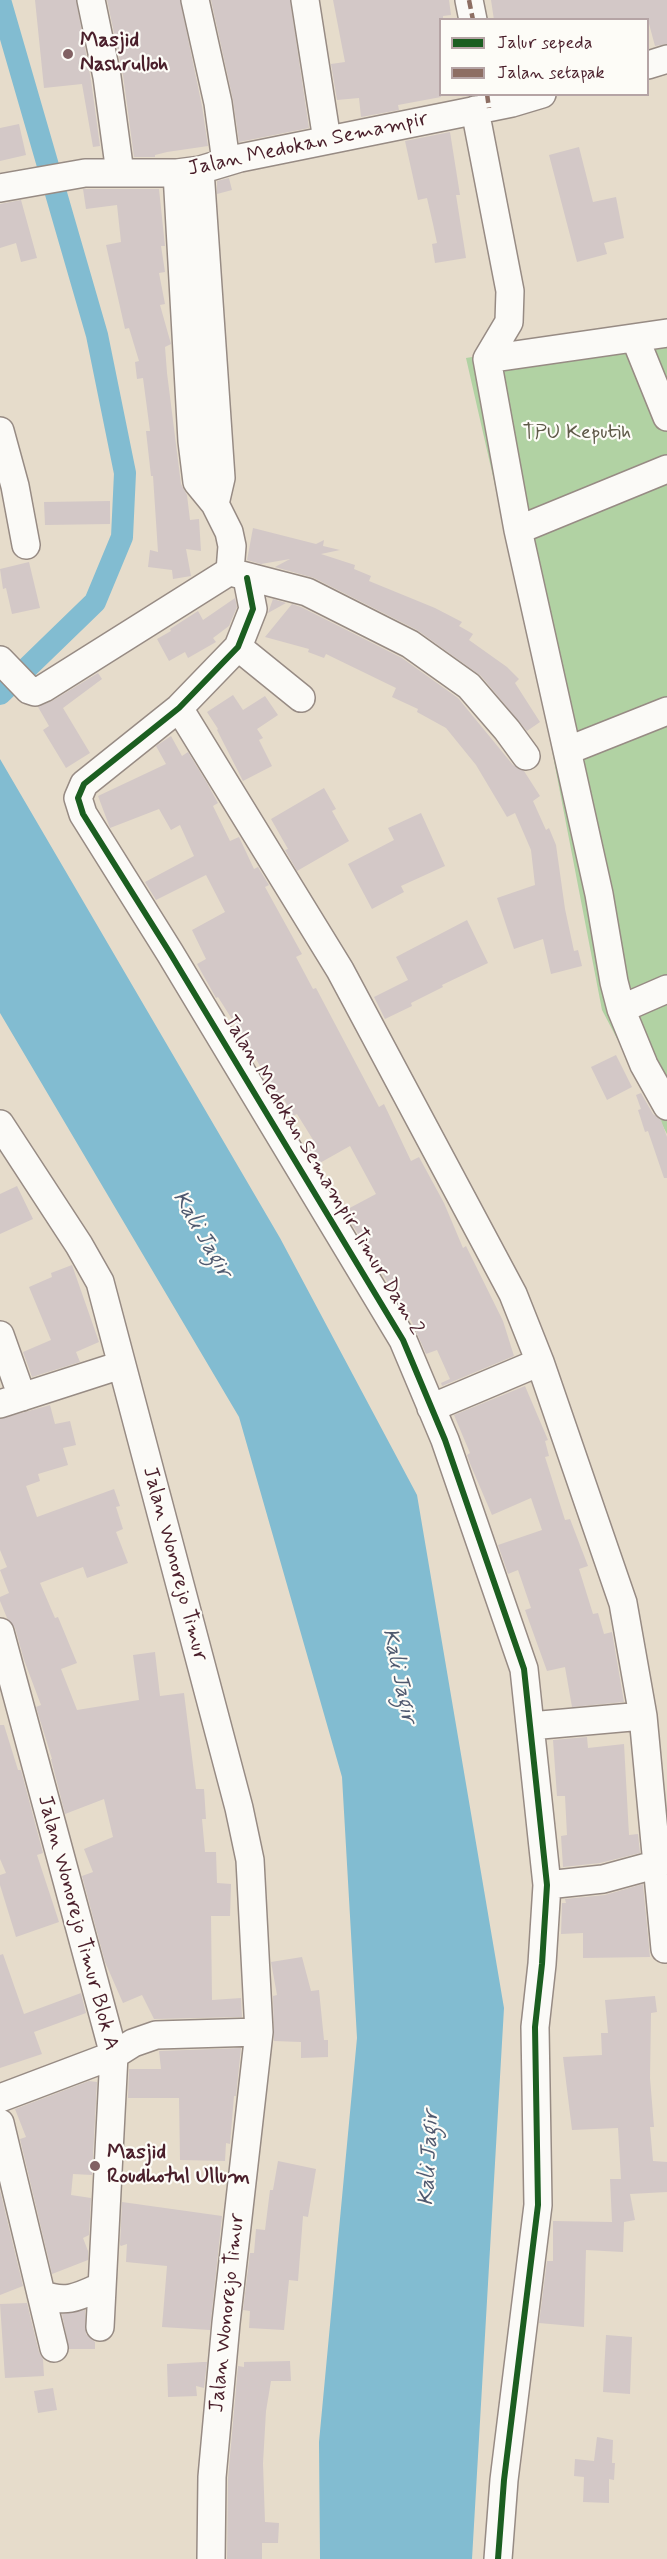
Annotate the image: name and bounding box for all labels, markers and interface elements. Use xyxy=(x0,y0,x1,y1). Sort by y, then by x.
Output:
legend xyxy=(439,18,649,96)
place label: Masjid Nashrulloh xyxy=(80,29,169,79)
text: Jalur sepeda xyxy=(497,31,593,55)
marker: Masjid Nashrulloh xyxy=(61,47,75,61)
text: Jalan setapak xyxy=(497,61,605,85)
street label: Jalan Medokan Semampir xyxy=(186,107,430,183)
park label: TPU Keputih xyxy=(522,421,632,447)
street label: Jalan Medokan Semampir Timur Dam 2 xyxy=(216,1010,428,1340)
water label: Kali Jagir xyxy=(166,1187,236,1283)
street label: Jalan Wonorejo Timur xyxy=(136,1464,212,1664)
water label: Kali Jagir xyxy=(375,1626,421,1726)
street label: Jalan Wonorejo Timur Blok A xyxy=(31,1793,123,2053)
water label: Kali Jagir xyxy=(414,2109,446,2207)
place label: Masjid Roudhotul Ullum xyxy=(107,2141,250,2191)
marker: Masjid Roudhotul Ullum xyxy=(88,2159,102,2173)
street label: Jalan Wonorejo Timur xyxy=(205,2212,251,2414)

